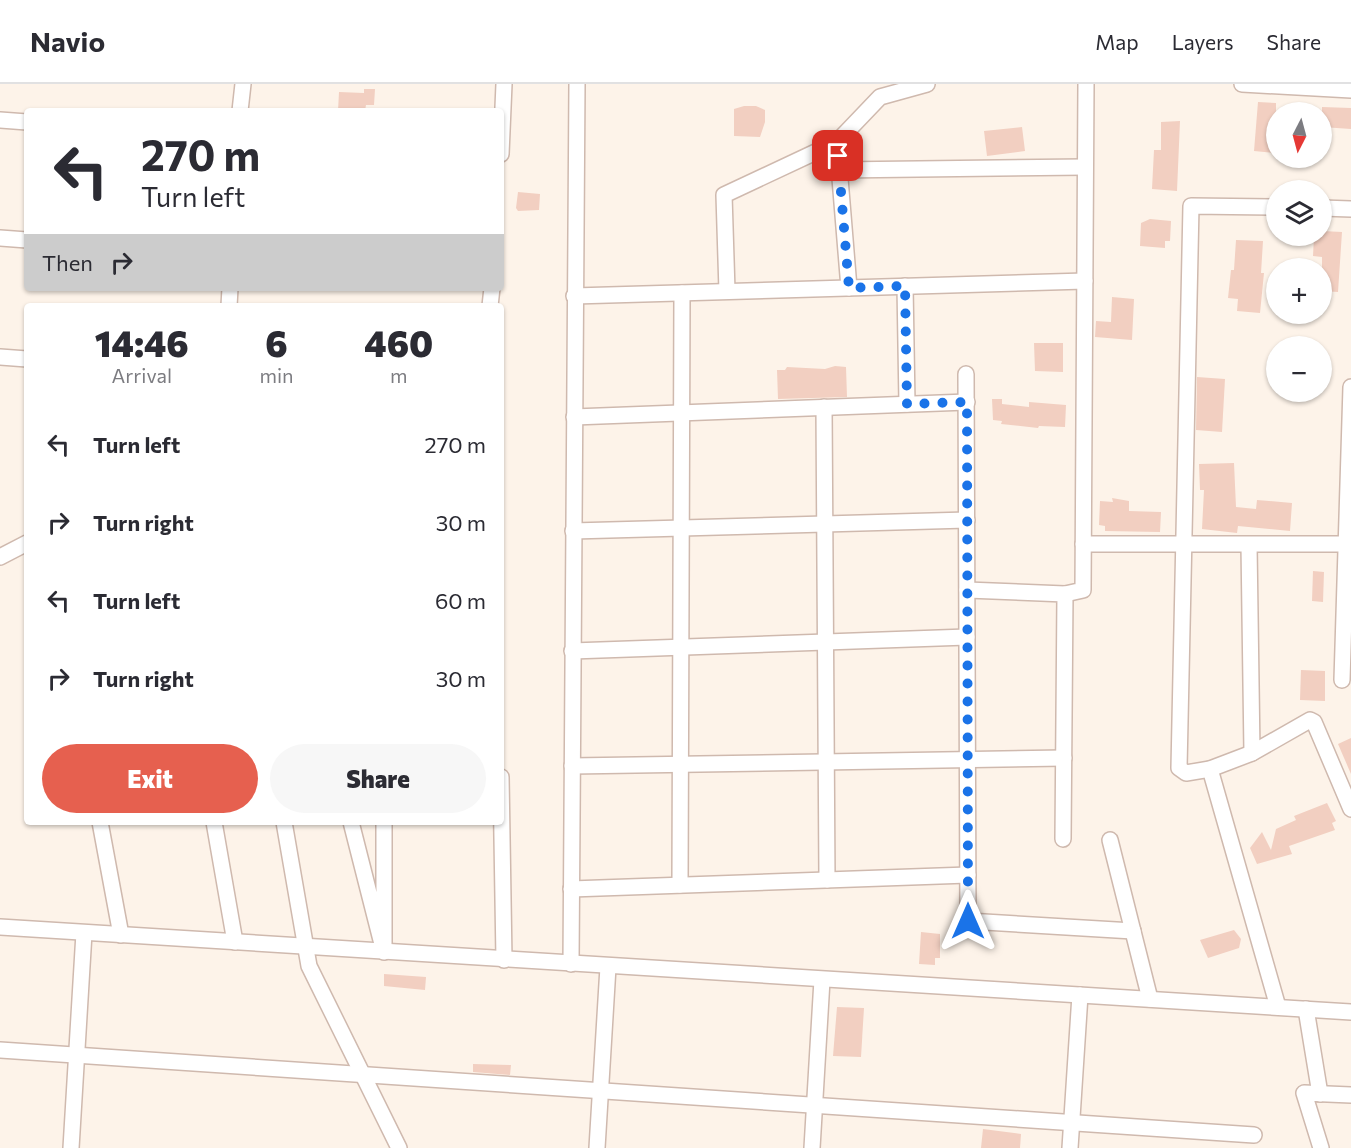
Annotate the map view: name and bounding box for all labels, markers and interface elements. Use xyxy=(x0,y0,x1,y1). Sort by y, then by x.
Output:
text: Navio xyxy=(30,24,105,58)
text: Map xyxy=(1095,29,1139,54)
text: Layers xyxy=(1172,29,1234,54)
text: Share xyxy=(1267,29,1321,54)
north arrow xyxy=(1266,102,1332,168)
map controls xyxy=(1266,102,1332,402)
text: 270 m xyxy=(141,128,260,180)
pin xyxy=(812,130,863,181)
icon: left xyxy=(42,132,120,210)
icon: arrive xyxy=(821,139,854,172)
text: Turn left xyxy=(141,180,245,213)
button: layers xyxy=(1266,180,1332,246)
icon: right xyxy=(105,246,138,279)
text: Then xyxy=(42,249,93,276)
button: + xyxy=(1266,258,1332,324)
text: 14:46 xyxy=(95,320,189,364)
text: 6 xyxy=(265,320,288,364)
text: 460 xyxy=(364,320,433,364)
button: − xyxy=(1266,336,1332,402)
text: Arrival xyxy=(111,363,172,387)
text: min xyxy=(259,363,294,387)
text: m xyxy=(390,363,407,387)
icon: left xyxy=(42,428,75,461)
text: Turn left xyxy=(93,431,180,458)
text: 270 m xyxy=(425,431,486,458)
icon: right xyxy=(42,506,75,539)
text: Turn right xyxy=(93,509,194,536)
text: 30 m xyxy=(436,509,486,536)
icon: left xyxy=(42,584,75,617)
text: Turn left xyxy=(93,587,180,614)
text: 60 m xyxy=(435,587,486,614)
icon: right xyxy=(42,662,75,695)
text: Turn right xyxy=(93,665,194,692)
text: 30 m xyxy=(436,665,486,692)
button: Exit xyxy=(42,744,258,813)
button: Share xyxy=(270,744,486,813)
position arrow xyxy=(936,889,1000,953)

